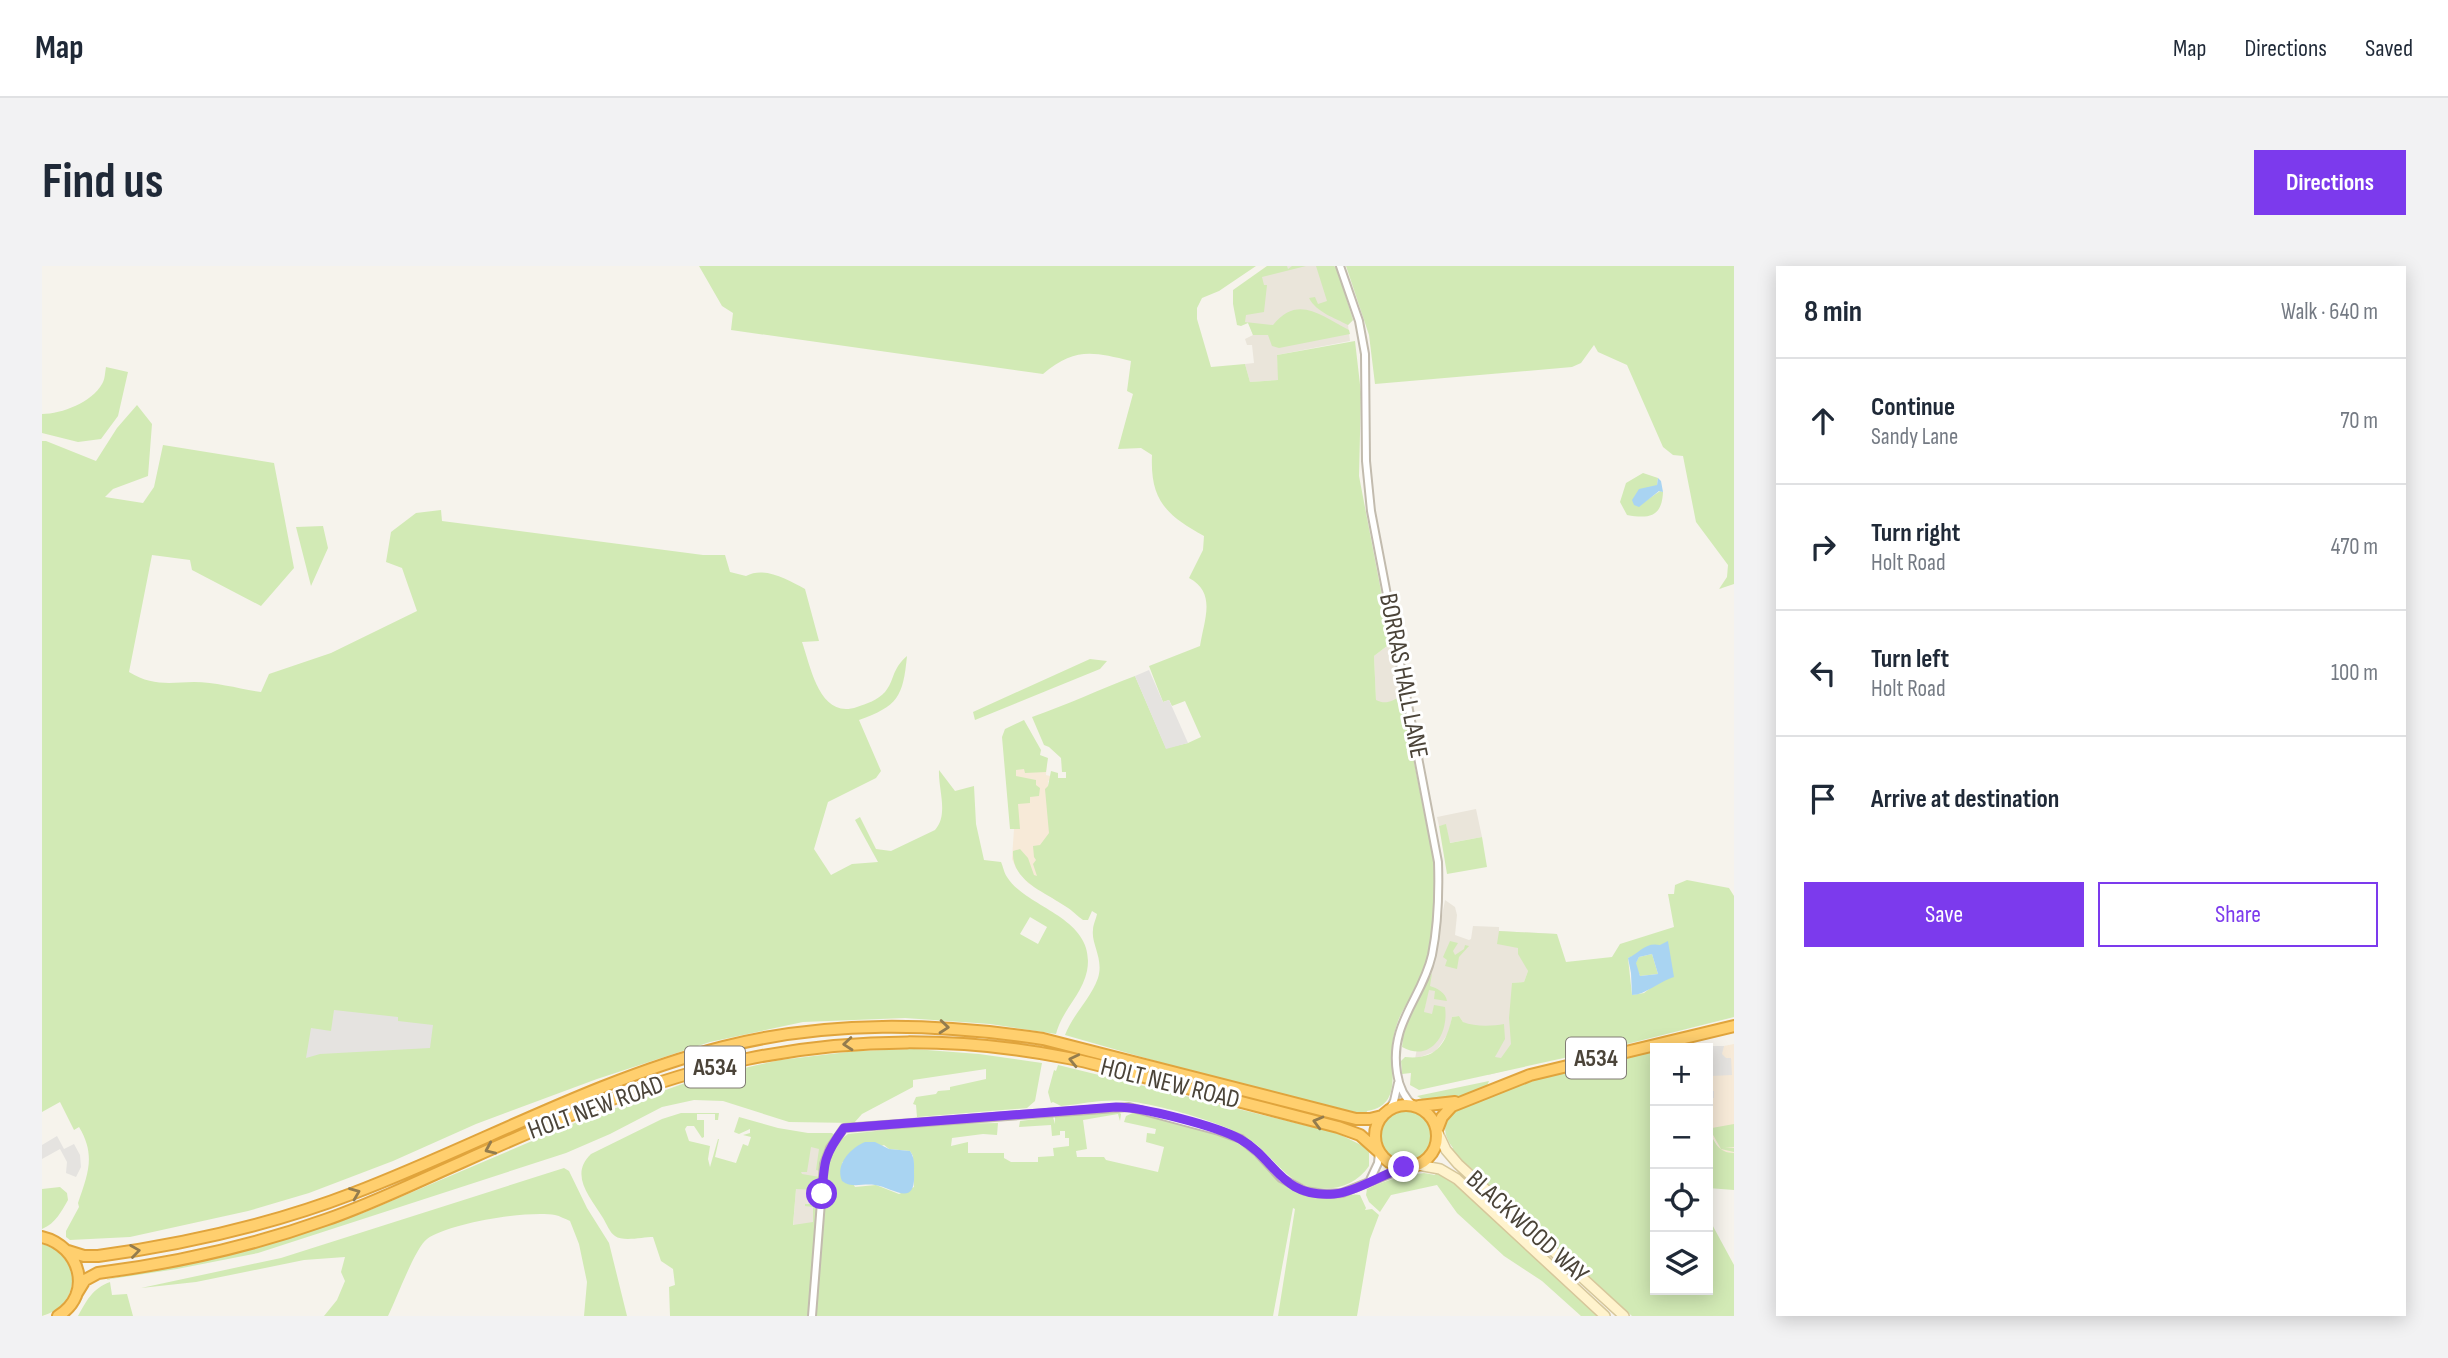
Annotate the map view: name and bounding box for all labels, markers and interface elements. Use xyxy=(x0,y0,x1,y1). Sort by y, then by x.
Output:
text: Map xyxy=(35,28,84,68)
text: Map xyxy=(2173,34,2206,63)
text: Directions xyxy=(2244,34,2327,63)
text: Saved xyxy=(2365,34,2413,63)
button: Directions xyxy=(2254,150,2406,215)
text: Find us xyxy=(42,153,164,212)
text: 8 min xyxy=(1804,294,1862,330)
text: Walk · 640 m xyxy=(2281,298,2378,326)
text: Continue xyxy=(1871,392,1955,423)
icon: ahead xyxy=(1804,402,1842,440)
text: 70 m xyxy=(2340,407,2378,435)
text: Sandy Lane xyxy=(1871,423,1958,451)
text: Turn right xyxy=(1871,518,1960,549)
icon: right xyxy=(1804,528,1842,566)
text: 470 m xyxy=(2331,533,2378,561)
text: Holt Road xyxy=(1871,549,1946,577)
street label: BORRAS HALL LANE xyxy=(1372,591,1434,761)
text: Turn left xyxy=(1871,644,1949,675)
icon: left xyxy=(1804,654,1842,692)
text: 100 m xyxy=(2331,659,2378,687)
text: Holt Road xyxy=(1871,675,1946,703)
icon: arrive xyxy=(1804,780,1842,818)
text: Arrive at destination xyxy=(1871,784,2059,815)
button: Save xyxy=(1804,882,2084,947)
button: Share xyxy=(2098,882,2378,947)
one-way arrow xyxy=(939,1019,950,1034)
one-way arrow xyxy=(842,1037,853,1052)
road number: A534 xyxy=(1566,1038,1626,1078)
map controls xyxy=(1650,1043,1713,1295)
button: + xyxy=(1650,1043,1713,1106)
road number: A534 xyxy=(685,1046,745,1088)
street label: HOLT NEW ROAD xyxy=(1097,1052,1243,1116)
one-way arrow xyxy=(1068,1053,1080,1068)
street label: HOLT NEW ROAD xyxy=(524,1069,668,1147)
button: − xyxy=(1650,1106,1713,1169)
one-way arrow xyxy=(1312,1116,1324,1130)
one-way arrow xyxy=(485,1141,497,1155)
route end xyxy=(1388,1151,1419,1182)
street label: BLACKWOOD WAY xyxy=(1460,1164,1595,1290)
button: locate xyxy=(1650,1169,1713,1232)
route start xyxy=(806,1178,837,1209)
one-way arrow xyxy=(348,1187,360,1201)
button: layers xyxy=(1650,1232,1713,1295)
one-way arrow xyxy=(129,1244,141,1259)

